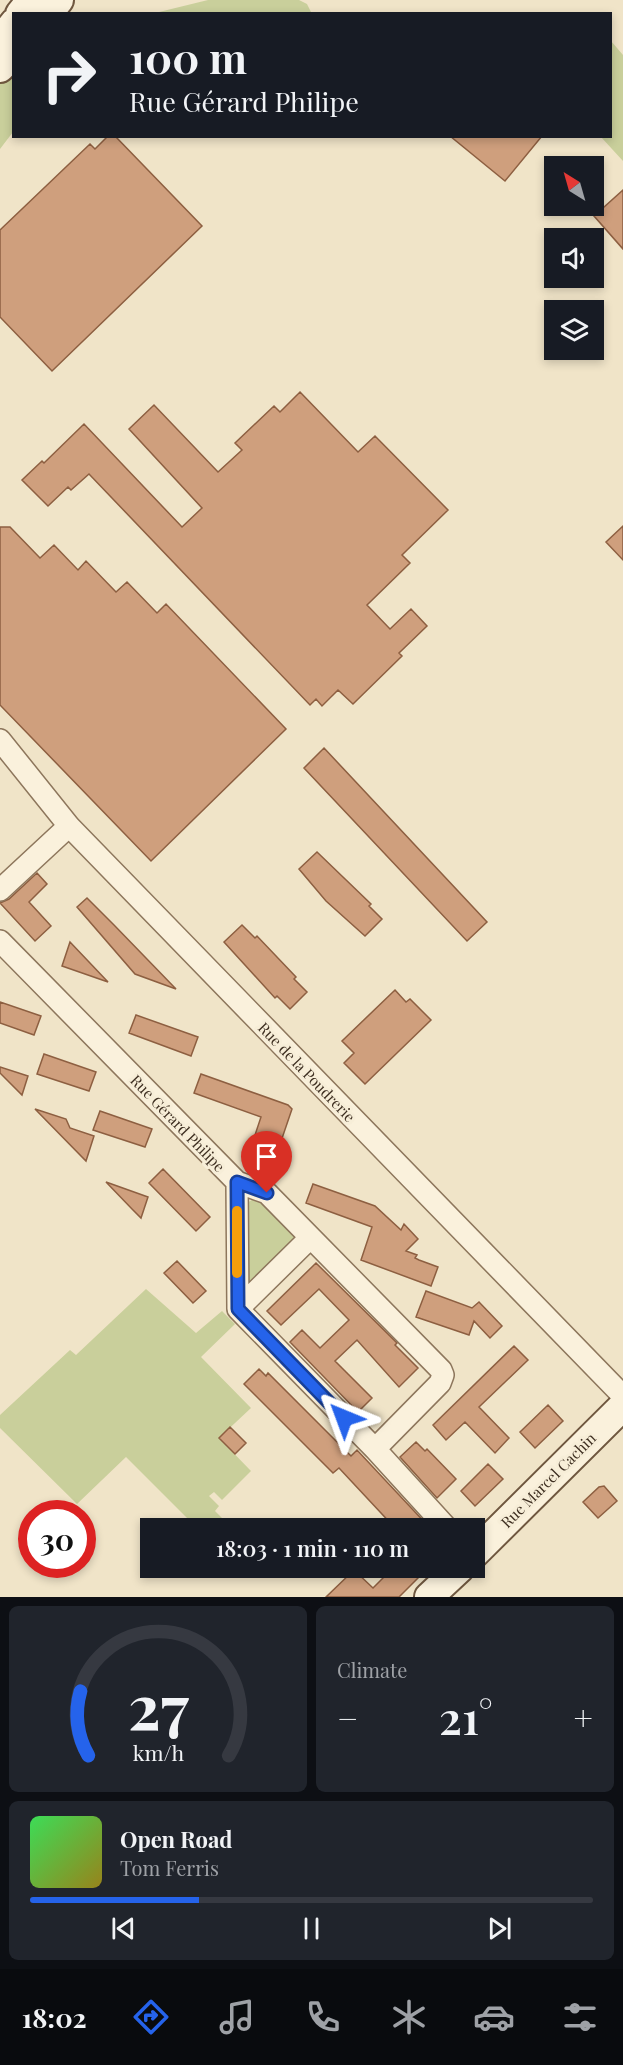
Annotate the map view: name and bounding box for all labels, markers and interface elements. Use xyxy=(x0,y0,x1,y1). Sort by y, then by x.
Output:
text: 100 m xyxy=(129,29,247,85)
icon: right xyxy=(30,36,108,114)
text: Rue Gérard Philipe xyxy=(129,83,359,119)
north arrow xyxy=(544,156,604,216)
map controls xyxy=(544,156,604,360)
button: sound xyxy=(544,228,604,288)
button: layers xyxy=(544,300,604,360)
street label: Rue de la Poudrerie xyxy=(254,1018,360,1126)
street label: Rue Gérard Philipe xyxy=(126,1070,230,1176)
pin xyxy=(241,1131,292,1193)
icon: arrive xyxy=(250,1140,283,1173)
position arrow xyxy=(312,1386,376,1450)
street label: Rue Marcel Cachin xyxy=(496,1428,600,1532)
speed limit sign: 30 xyxy=(18,1500,96,1578)
text: 18:03 · 1 min · 110 m xyxy=(216,1533,409,1563)
text: Climate xyxy=(337,1656,407,1683)
text: 27 xyxy=(127,1662,189,1746)
text: 21° xyxy=(439,1686,493,1746)
text: − xyxy=(337,1695,358,1739)
text: + xyxy=(574,1695,593,1739)
text: km/h xyxy=(132,1738,184,1766)
text: Open Road xyxy=(120,1824,232,1854)
text: Tom Ferris xyxy=(120,1854,219,1881)
icon: previous xyxy=(107,1912,140,1945)
icon: pause xyxy=(295,1912,328,1945)
icon: next xyxy=(483,1912,516,1945)
icon: directions xyxy=(130,1996,172,2038)
icon: music xyxy=(216,1996,258,2038)
icon: phone xyxy=(302,1996,344,2038)
icon: climate xyxy=(388,1996,430,2038)
icon: car xyxy=(473,1996,515,2038)
icon: filters xyxy=(559,1996,601,2038)
text: 18:02 xyxy=(22,1999,87,2035)

